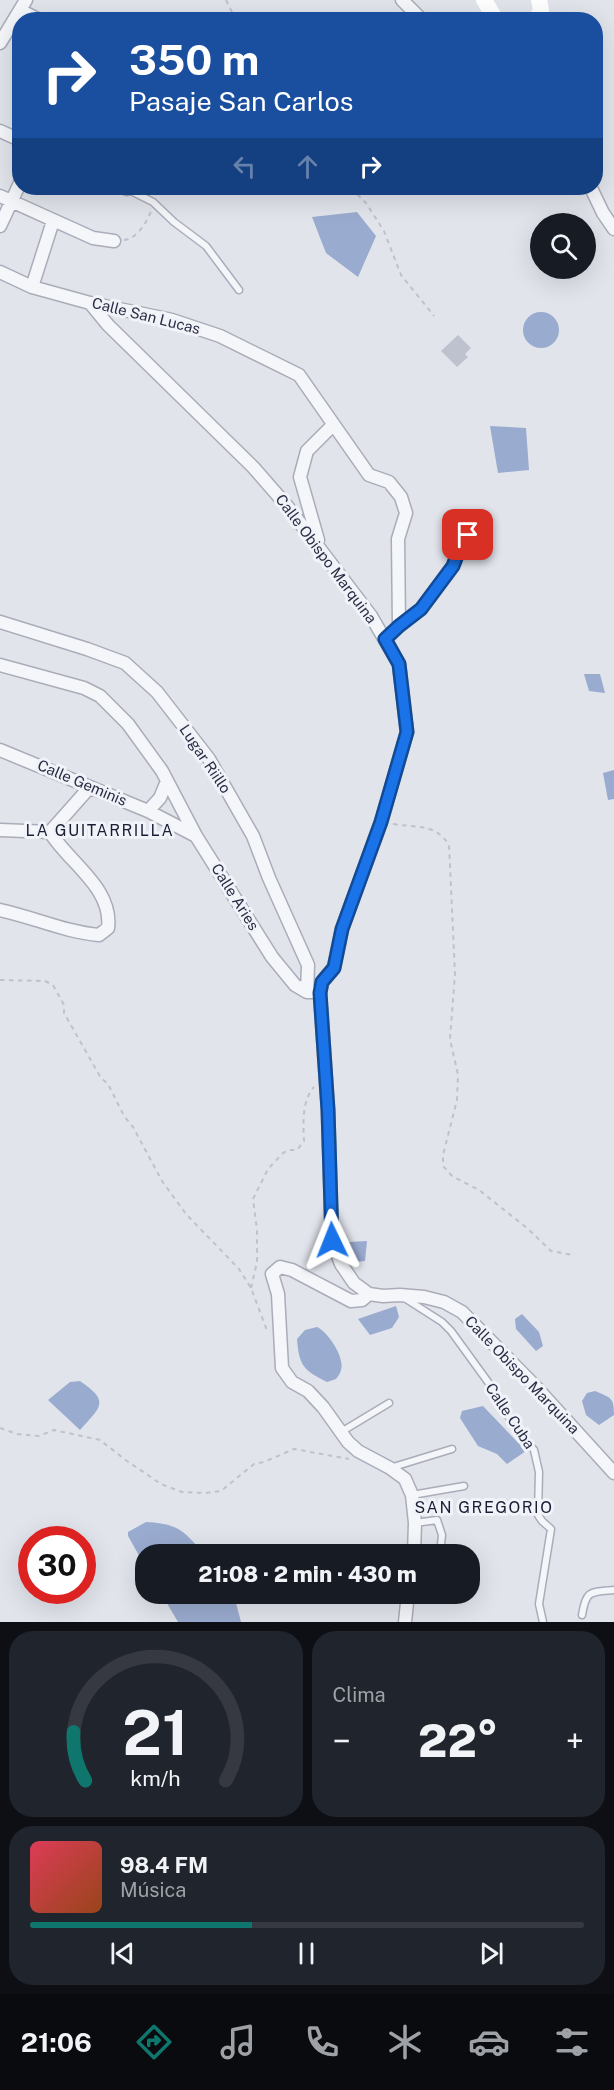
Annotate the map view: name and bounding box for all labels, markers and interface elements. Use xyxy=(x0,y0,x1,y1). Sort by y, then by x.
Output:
text: 350 m xyxy=(129,35,259,84)
icon: right xyxy=(30,36,108,114)
text: Pasaje San Carlos xyxy=(129,85,353,117)
icon: left xyxy=(228,150,261,183)
icon: ahead xyxy=(291,150,324,183)
icon: right xyxy=(354,150,387,183)
map controls xyxy=(530,213,596,279)
button: search xyxy=(530,213,596,279)
street label: Calle San Lucas xyxy=(90,294,202,337)
street label: Calle Obispo Marquina xyxy=(272,491,380,626)
pin xyxy=(442,509,493,560)
icon: arrive xyxy=(451,518,484,551)
street label: Lugar Riillo xyxy=(176,721,235,796)
street label: Calle Geminis xyxy=(35,756,129,809)
district label: LA GUITARRILLA xyxy=(26,821,174,840)
street label: Calle Aries xyxy=(208,860,263,933)
position arrow xyxy=(300,1208,364,1272)
street label: Calle Obispo Marquina xyxy=(462,1312,583,1437)
street label: Calle Cuba xyxy=(482,1380,539,1452)
district label: SAN GREGORIO xyxy=(415,1498,553,1517)
speed limit sign: 30 xyxy=(18,1526,96,1604)
text: 21:08 · 2 min · 430 m xyxy=(198,1561,417,1587)
text: Clima xyxy=(333,1683,386,1707)
text: 21 xyxy=(123,1696,189,1769)
text: 22° xyxy=(418,1714,498,1767)
text: − xyxy=(333,1722,351,1760)
text: + xyxy=(566,1722,584,1760)
text: km/h xyxy=(131,1766,181,1791)
text: 98.4 FM xyxy=(120,1852,208,1878)
text: Música xyxy=(120,1878,186,1902)
icon: previous xyxy=(106,1937,139,1970)
icon: pause xyxy=(290,1937,323,1970)
icon: next xyxy=(475,1937,508,1970)
icon: directions xyxy=(133,2021,175,2063)
icon: music xyxy=(217,2021,259,2063)
icon: phone xyxy=(301,2021,343,2063)
icon: climate xyxy=(384,2021,426,2063)
icon: car xyxy=(468,2021,510,2063)
icon: filters xyxy=(551,2021,593,2063)
text: 21:06 xyxy=(21,2026,92,2058)

